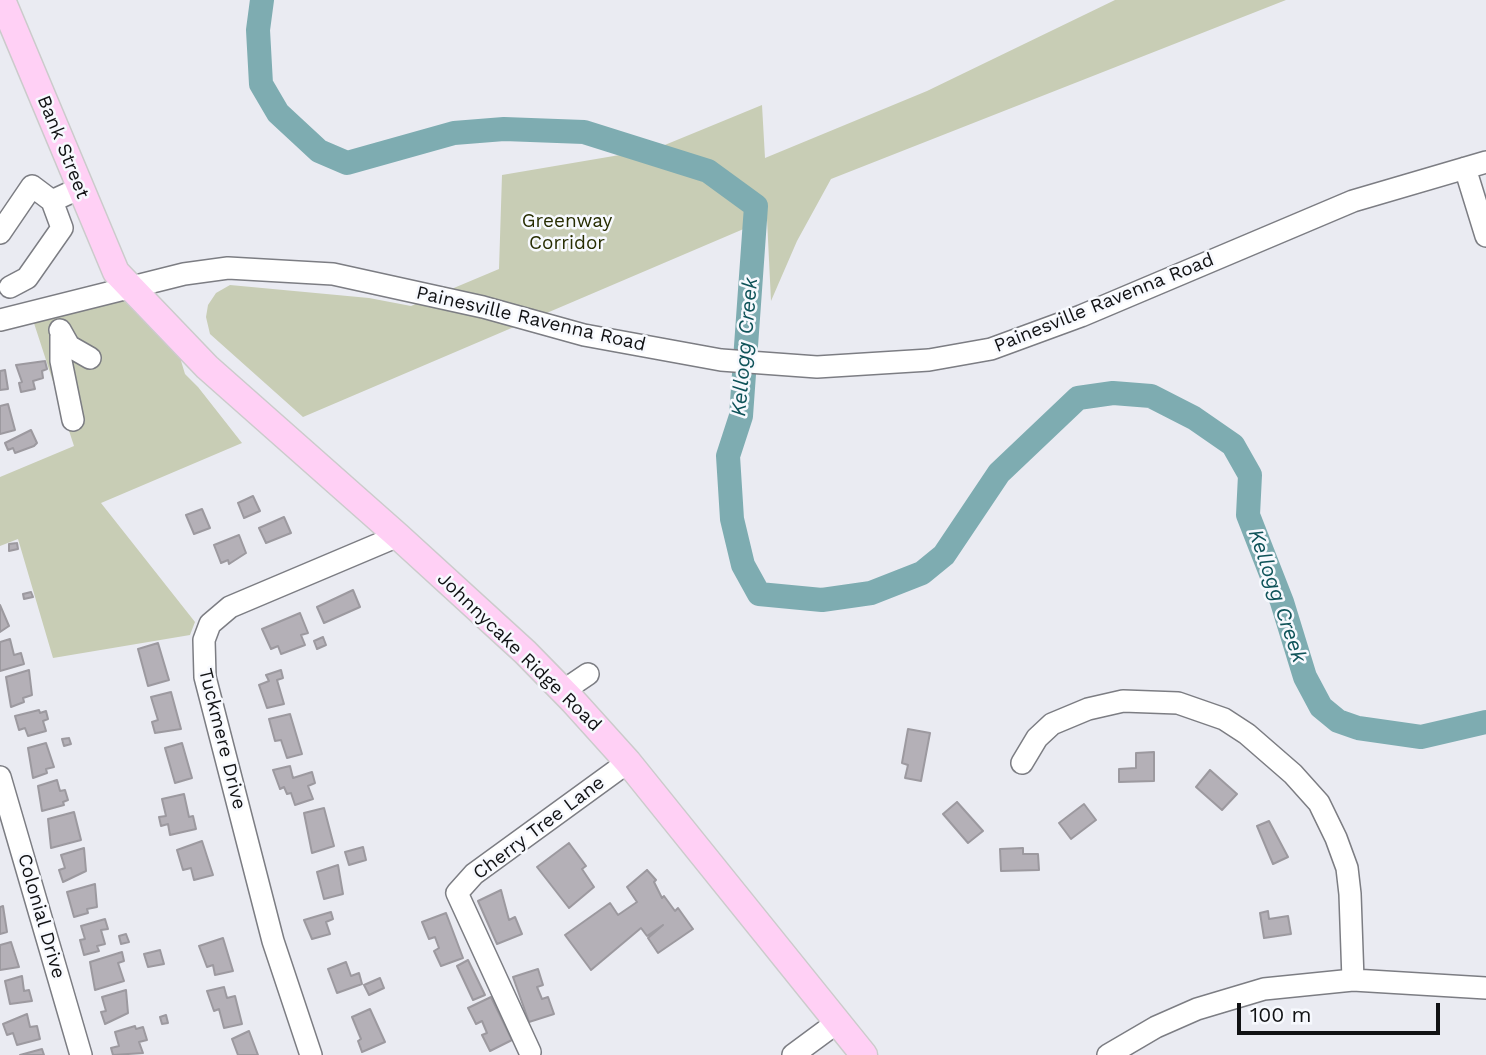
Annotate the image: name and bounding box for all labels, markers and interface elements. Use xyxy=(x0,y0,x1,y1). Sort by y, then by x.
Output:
street label: Bank Street xyxy=(32,92,94,202)
park label: Greenway Corridor xyxy=(522,210,612,254)
street label: Painesville Ravenna Road xyxy=(991,248,1217,358)
water label: Kellogg Creek xyxy=(726,276,764,418)
street label: Painesville Ravenna Road xyxy=(414,281,648,357)
water label: Kellogg Creek xyxy=(1242,526,1312,666)
street label: Johnnycake Ridge Road xyxy=(432,568,606,736)
street label: Tuckmere Drive xyxy=(193,666,251,812)
street label: Cherry Tree Lane xyxy=(469,771,609,885)
street label: Colonial Drive xyxy=(12,851,70,981)
scale bar xyxy=(1241,988,1444,1032)
text: 100 m xyxy=(1250,1002,1312,1027)

